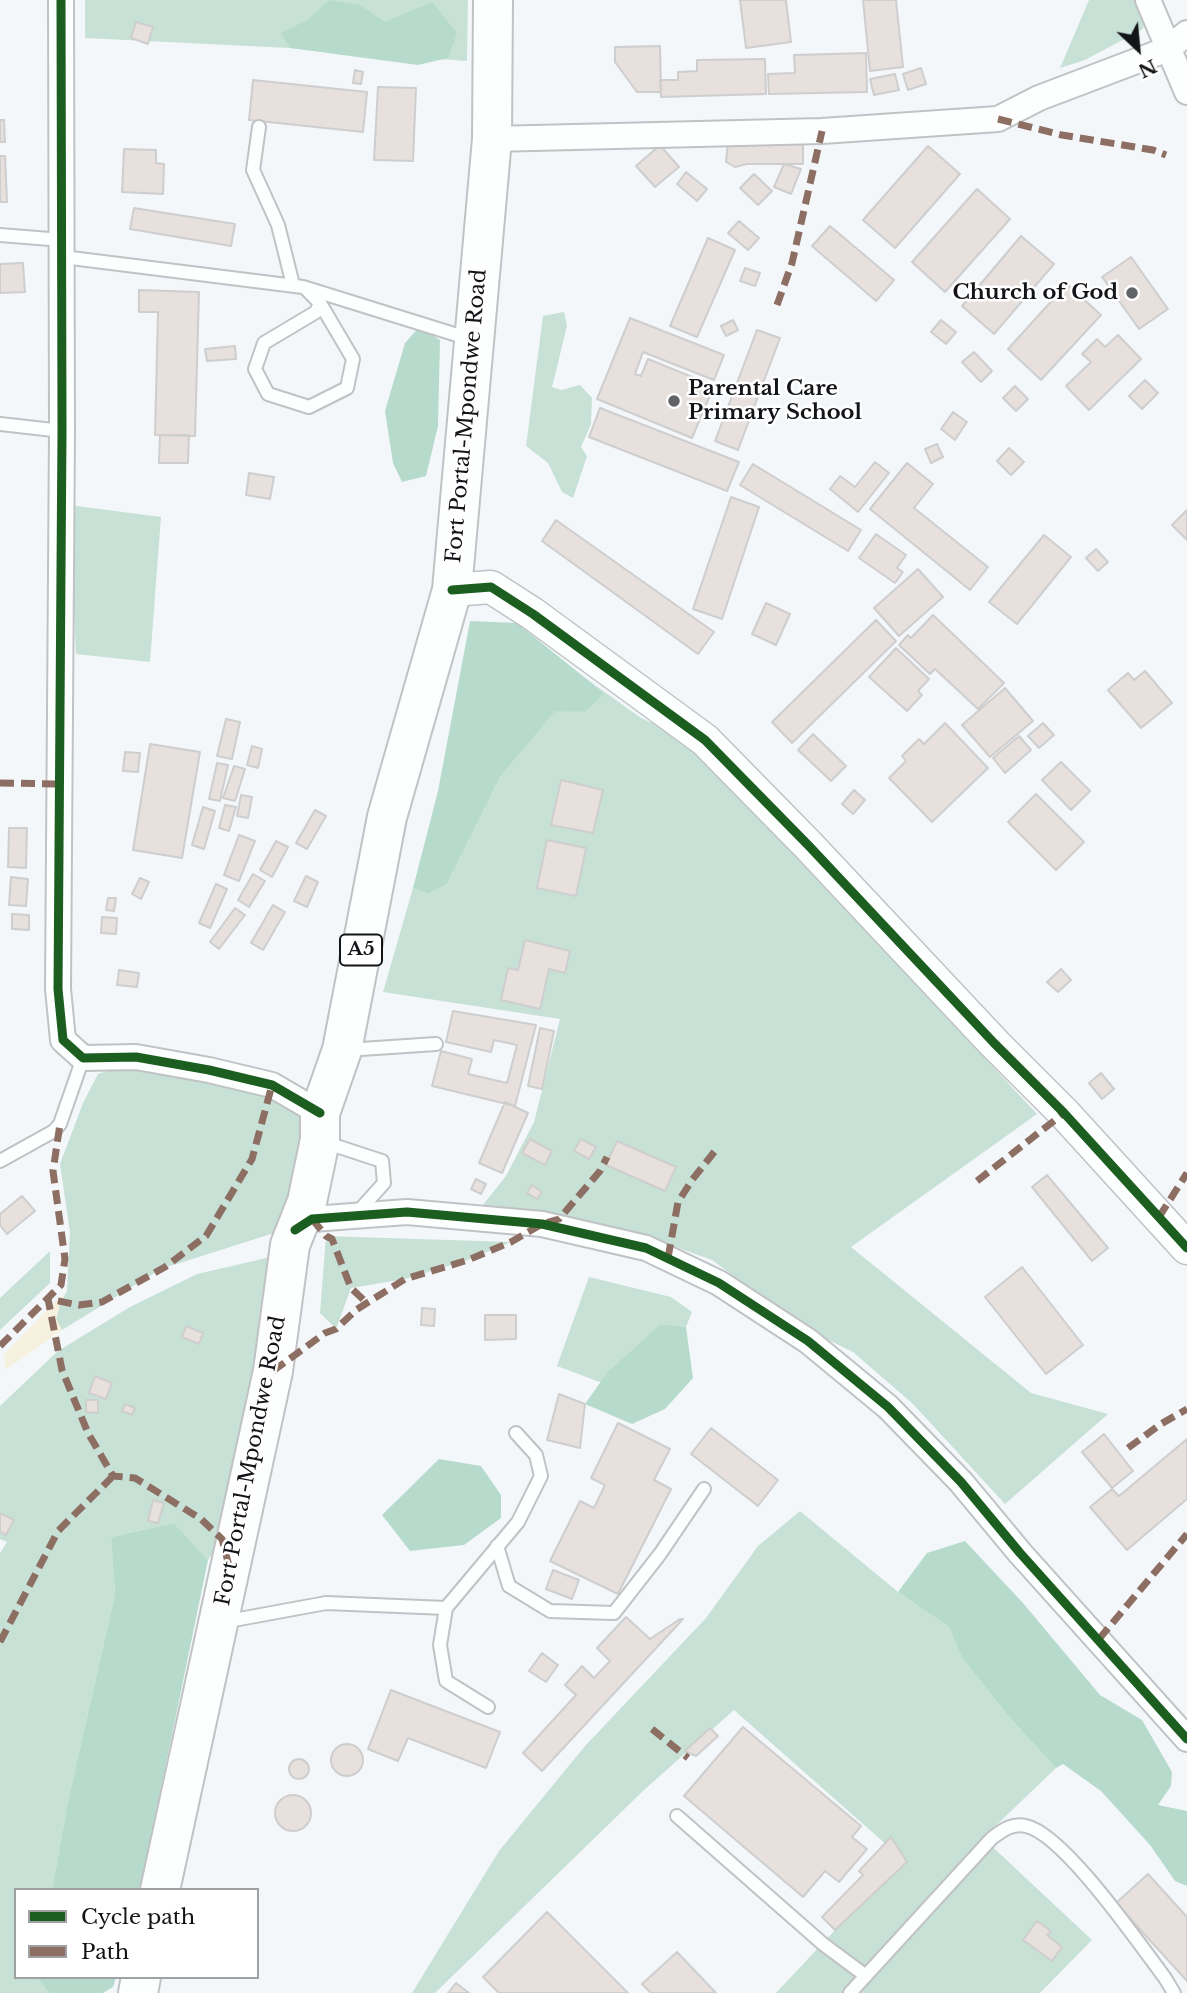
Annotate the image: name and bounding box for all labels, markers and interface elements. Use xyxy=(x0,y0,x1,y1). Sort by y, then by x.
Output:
north arrow xyxy=(1103,14,1173,84)
text: N xyxy=(1134,54,1160,83)
street label: Fort Portal-Mpondwe Road xyxy=(442,268,492,564)
place label: Church of God xyxy=(952,280,1118,306)
marker: Church of God xyxy=(1124,285,1140,301)
place label: Parental Care Primary School xyxy=(688,376,862,426)
marker: Parental Care Primary School xyxy=(666,393,682,409)
road number: A5 xyxy=(340,934,382,966)
street label: Fort Portal-Mpondwe Road xyxy=(210,1314,292,1608)
legend xyxy=(14,1888,259,1979)
text: Cycle path xyxy=(81,1904,195,1930)
text: Path xyxy=(81,1939,129,1965)

